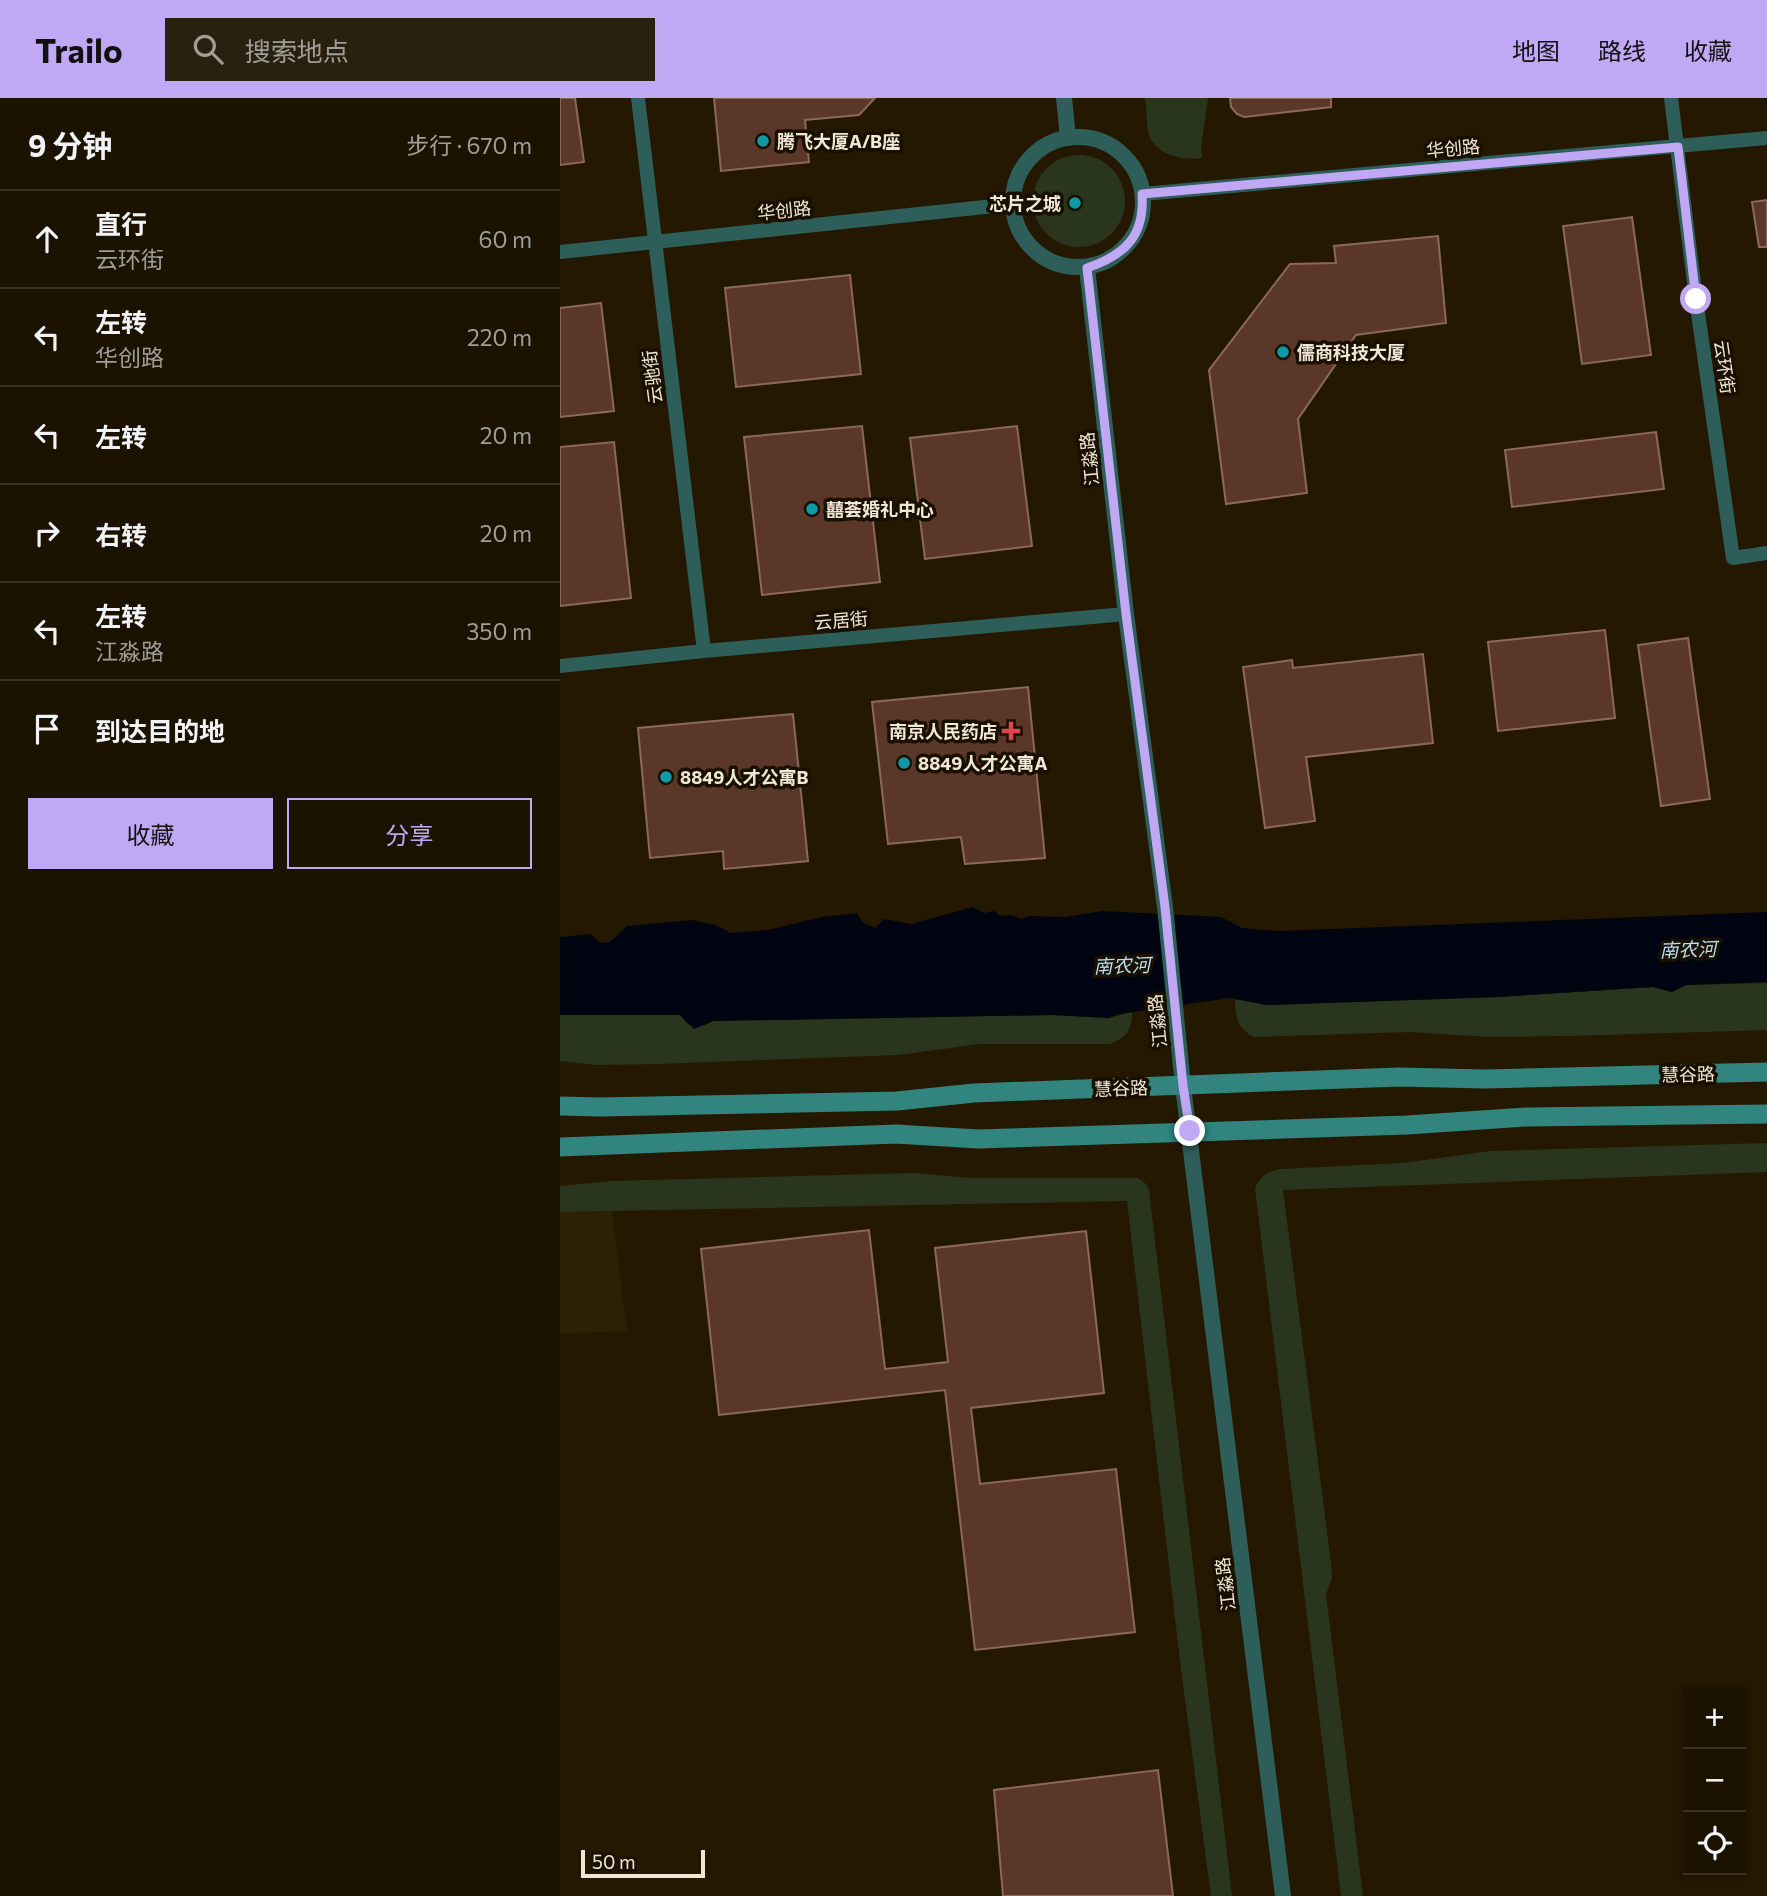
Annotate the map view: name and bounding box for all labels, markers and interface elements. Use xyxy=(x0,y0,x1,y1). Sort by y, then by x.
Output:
search box xyxy=(165,18,655,81)
text: Trailo xyxy=(35,29,123,70)
icon: search xyxy=(189,30,227,68)
text: 搜索地点 xyxy=(245,35,349,66)
text: 地图 xyxy=(1512,36,1560,65)
text: 路线 xyxy=(1598,36,1646,65)
text: 收藏 xyxy=(1684,36,1732,65)
text: 9 分钟 xyxy=(28,126,112,163)
place label: 腾飞大厦A/B座 xyxy=(777,130,900,152)
text: 步行 · 670 m xyxy=(406,131,532,159)
marker: 腾飞大厦A/B座 xyxy=(755,133,771,149)
street label: 华创路 xyxy=(1425,135,1481,161)
place label: 芯片之城 xyxy=(989,192,1061,214)
marker: 芯片之城 xyxy=(1067,195,1083,211)
street label: 华创路 xyxy=(756,196,812,224)
text: 直行 xyxy=(95,208,147,239)
icon: ahead xyxy=(28,220,66,258)
text: 60 m xyxy=(479,225,532,253)
text: 云环街 xyxy=(95,245,164,273)
route start xyxy=(1680,283,1711,314)
text: 左转 xyxy=(95,306,147,337)
icon: left xyxy=(28,318,66,356)
text: 220 m xyxy=(467,323,532,351)
street label: 云环街 xyxy=(1710,339,1740,395)
place label: 儒商科技大厦 xyxy=(1297,341,1405,363)
text: 华创路 xyxy=(95,343,164,371)
marker: 儒商科技大厦 xyxy=(1275,344,1291,360)
street label: 云驰街 xyxy=(638,349,666,405)
icon: left xyxy=(28,416,66,454)
text: 左转 xyxy=(95,421,147,452)
text: 20 m xyxy=(480,421,532,449)
street label: 江淼路 xyxy=(1075,431,1103,487)
place label: 囍荟婚礼中心 xyxy=(826,498,934,520)
marker: 囍荟婚礼中心 xyxy=(804,501,820,517)
icon: right xyxy=(28,514,66,552)
text: 右转 xyxy=(95,519,147,550)
text: 20 m xyxy=(480,519,532,547)
text: 左转 xyxy=(95,600,147,631)
street label: 云居街 xyxy=(813,607,869,633)
icon: left xyxy=(28,612,66,650)
text: 350 m xyxy=(466,617,532,645)
text: 江淼路 xyxy=(95,637,164,665)
icon: arrive xyxy=(28,710,66,748)
text: 到达目的地 xyxy=(95,715,225,746)
place label: 南京人民药店 xyxy=(889,720,997,742)
marker: 南京人民药店 xyxy=(1003,723,1019,739)
place label: 8849人才公寓A xyxy=(918,752,1047,774)
marker: 8849人才公寓A xyxy=(896,755,912,771)
place label: 8849人才公寓B xyxy=(680,766,808,788)
marker: 8849人才公寓B xyxy=(658,769,674,785)
button: 收藏 xyxy=(28,798,273,869)
button: 分享 xyxy=(287,798,532,869)
water label: 南农河 xyxy=(1659,936,1721,961)
water label: 南农河 xyxy=(1093,952,1155,977)
street label: 江淼路 xyxy=(1143,993,1171,1049)
street label: 慧谷路 xyxy=(1661,1063,1715,1085)
street label: 慧谷路 xyxy=(1094,1076,1148,1100)
route end xyxy=(1174,1115,1205,1146)
street label: 江淼路 xyxy=(1211,1556,1239,1612)
map controls xyxy=(1683,1686,1746,1875)
button: + xyxy=(1683,1686,1746,1749)
button: − xyxy=(1683,1749,1746,1812)
button: locate xyxy=(1683,1812,1746,1875)
scale bar xyxy=(581,1847,705,1879)
text: 50 m xyxy=(592,1850,636,1873)

